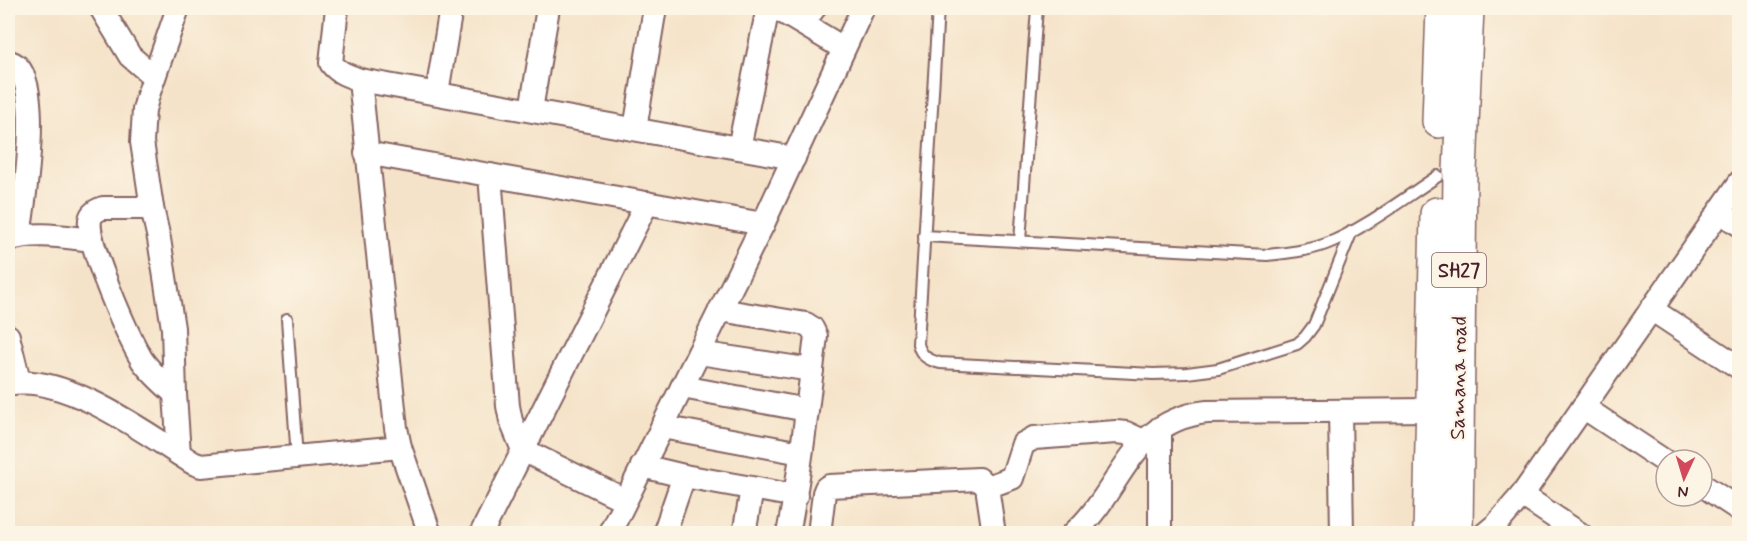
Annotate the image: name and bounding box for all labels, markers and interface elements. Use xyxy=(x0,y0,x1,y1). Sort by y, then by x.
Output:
road number: SH27 xyxy=(1432,253,1486,287)
street label: Samana road xyxy=(1444,316,1474,440)
north arrow xyxy=(1654,448,1714,508)
text: N xyxy=(1677,481,1689,502)

